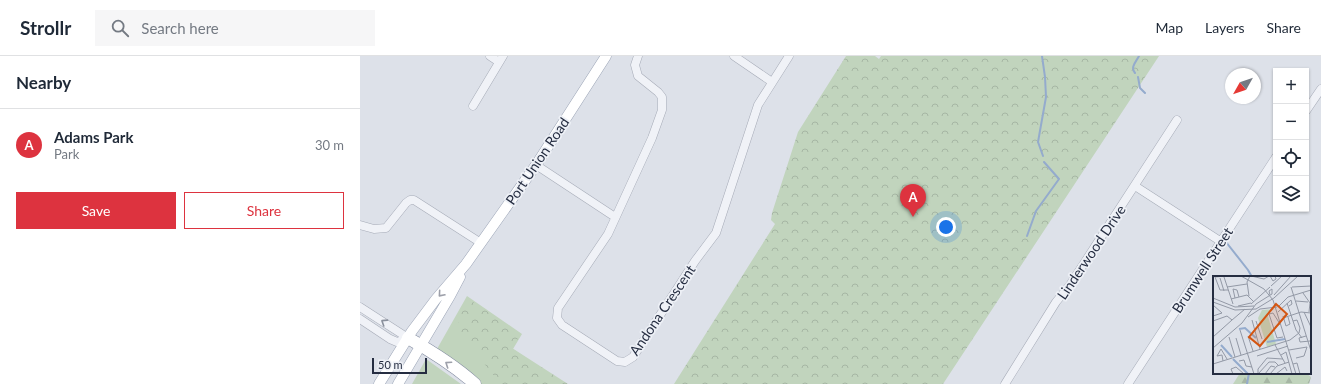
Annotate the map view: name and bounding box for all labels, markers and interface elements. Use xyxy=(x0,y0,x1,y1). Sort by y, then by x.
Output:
search box xyxy=(95,10,375,46)
text: Strollr xyxy=(20,16,71,39)
icon: search xyxy=(109,17,131,39)
text: Search here xyxy=(141,19,219,37)
text: Map xyxy=(1155,19,1183,36)
text: Layers xyxy=(1205,19,1245,36)
text: Share xyxy=(1267,19,1301,36)
north arrow xyxy=(1225,68,1261,104)
map controls xyxy=(1273,68,1309,212)
button: + xyxy=(1273,68,1309,104)
text: Nearby xyxy=(16,72,71,93)
button: − xyxy=(1273,104,1309,140)
street label: Port Union Road xyxy=(502,114,572,208)
text: Adams Park xyxy=(54,128,133,146)
text: A xyxy=(24,137,34,153)
text: 30 m xyxy=(315,137,344,153)
button: locate xyxy=(1273,140,1309,176)
text: Park xyxy=(54,146,79,162)
button: layers xyxy=(1273,176,1309,212)
pin: A xyxy=(900,184,926,217)
button: Save xyxy=(16,192,176,229)
button: Share xyxy=(184,192,344,229)
street label: Linderwood Drive xyxy=(1053,202,1129,302)
your location xyxy=(936,217,956,237)
street label: Brumwell Street xyxy=(1168,224,1236,316)
street label: Andona Crescent xyxy=(625,261,699,359)
inset map xyxy=(1213,276,1311,374)
one-way arrow xyxy=(438,289,445,297)
one-way arrow xyxy=(381,320,388,327)
scale bar xyxy=(372,356,427,375)
text: 50 m xyxy=(378,358,403,371)
one-way arrow xyxy=(446,362,453,369)

